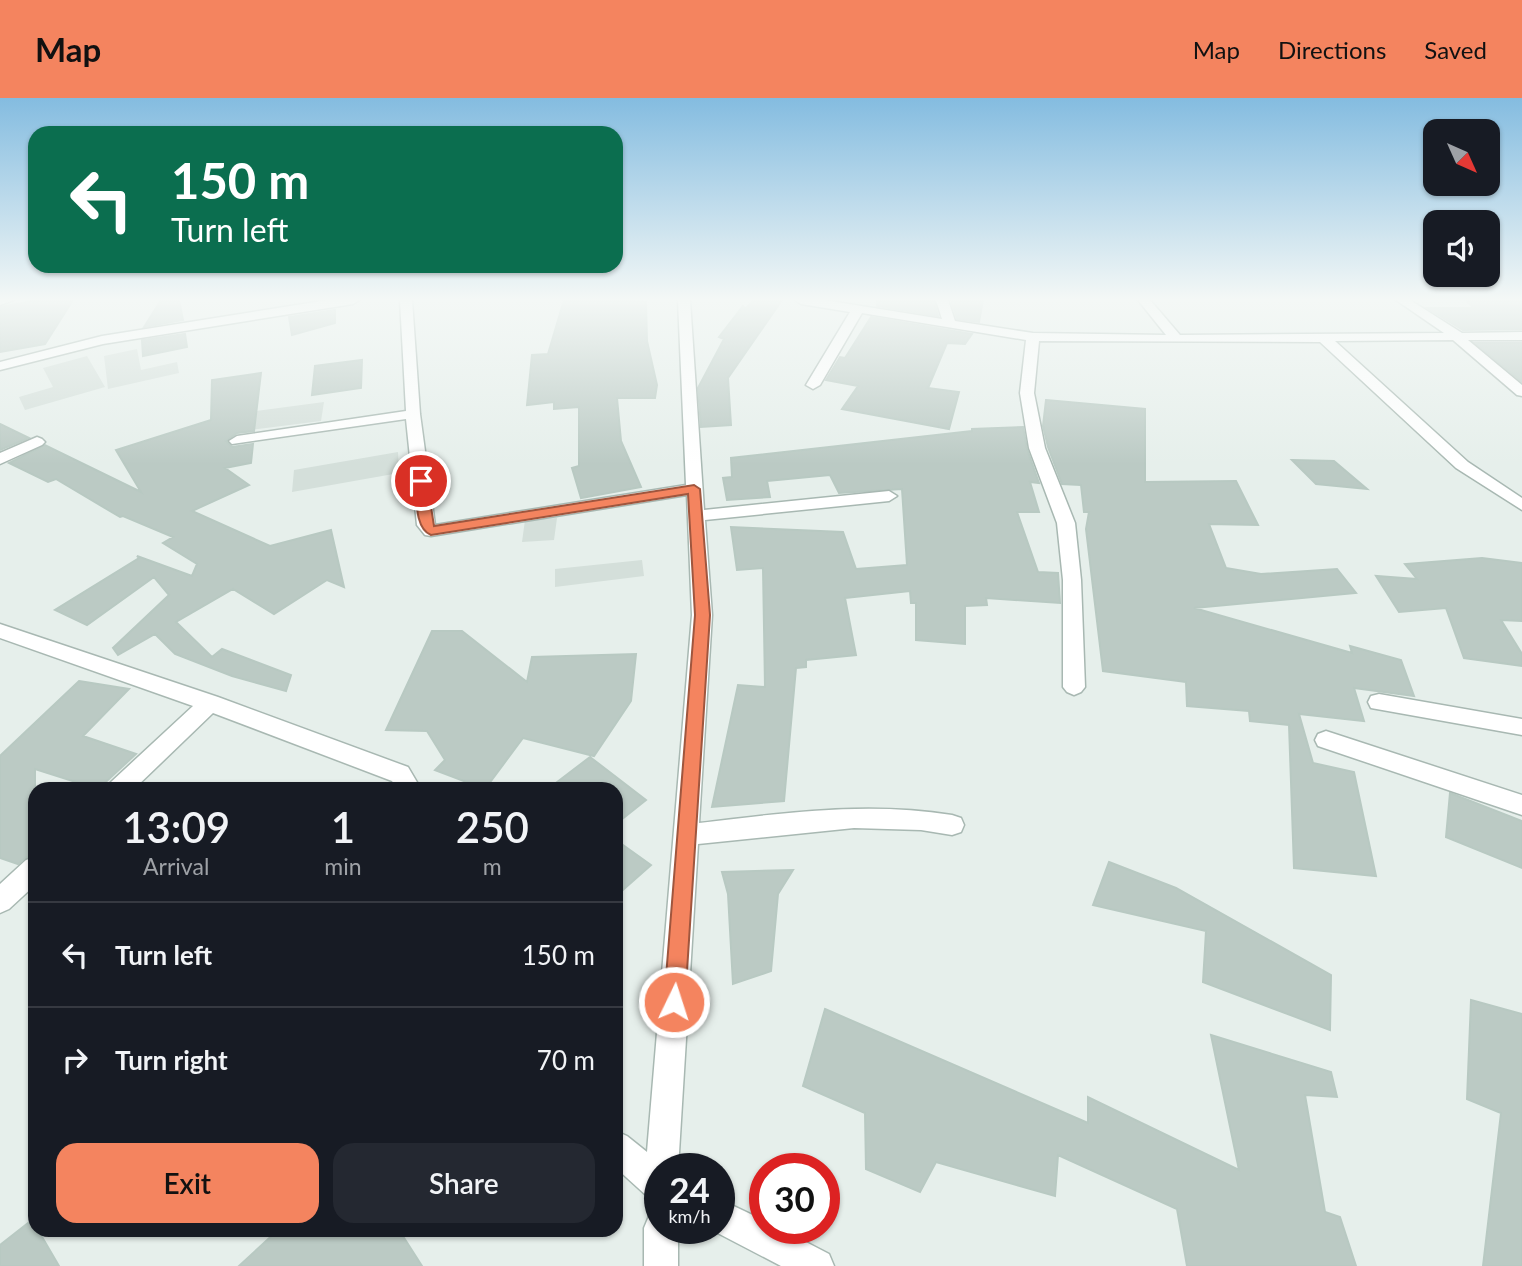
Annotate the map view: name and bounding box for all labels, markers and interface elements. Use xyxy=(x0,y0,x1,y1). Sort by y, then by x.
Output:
text: Map xyxy=(35,29,101,69)
text: Map xyxy=(1193,35,1240,64)
text: Directions xyxy=(1278,35,1386,64)
text: Saved xyxy=(1424,35,1487,64)
north arrow xyxy=(1423,119,1500,196)
map controls xyxy=(1423,119,1500,287)
text: 150 m xyxy=(171,151,309,209)
icon: left xyxy=(56,154,147,245)
text: Turn left xyxy=(171,210,288,249)
button: sound xyxy=(1423,210,1500,287)
pin xyxy=(391,451,451,511)
icon: arrive xyxy=(402,462,440,500)
text: 13:09 xyxy=(122,802,230,852)
text: 1 xyxy=(331,802,355,852)
text: 250 xyxy=(456,802,529,852)
text: Arrival xyxy=(143,852,209,880)
text: min xyxy=(324,852,362,880)
text: m xyxy=(483,852,502,880)
icon: left xyxy=(56,936,94,974)
text: Turn left xyxy=(115,939,212,971)
text: 150 m xyxy=(522,939,595,971)
position arrow xyxy=(637,965,711,1039)
icon: right xyxy=(56,1041,94,1079)
text: Turn right xyxy=(115,1044,228,1076)
text: 70 m xyxy=(537,1044,595,1076)
button: Exit xyxy=(56,1143,319,1223)
button: Share xyxy=(333,1143,595,1223)
speed limit sign: 30 xyxy=(749,1153,840,1244)
text: 24 xyxy=(669,1168,710,1210)
text: km/h xyxy=(668,1205,711,1227)

